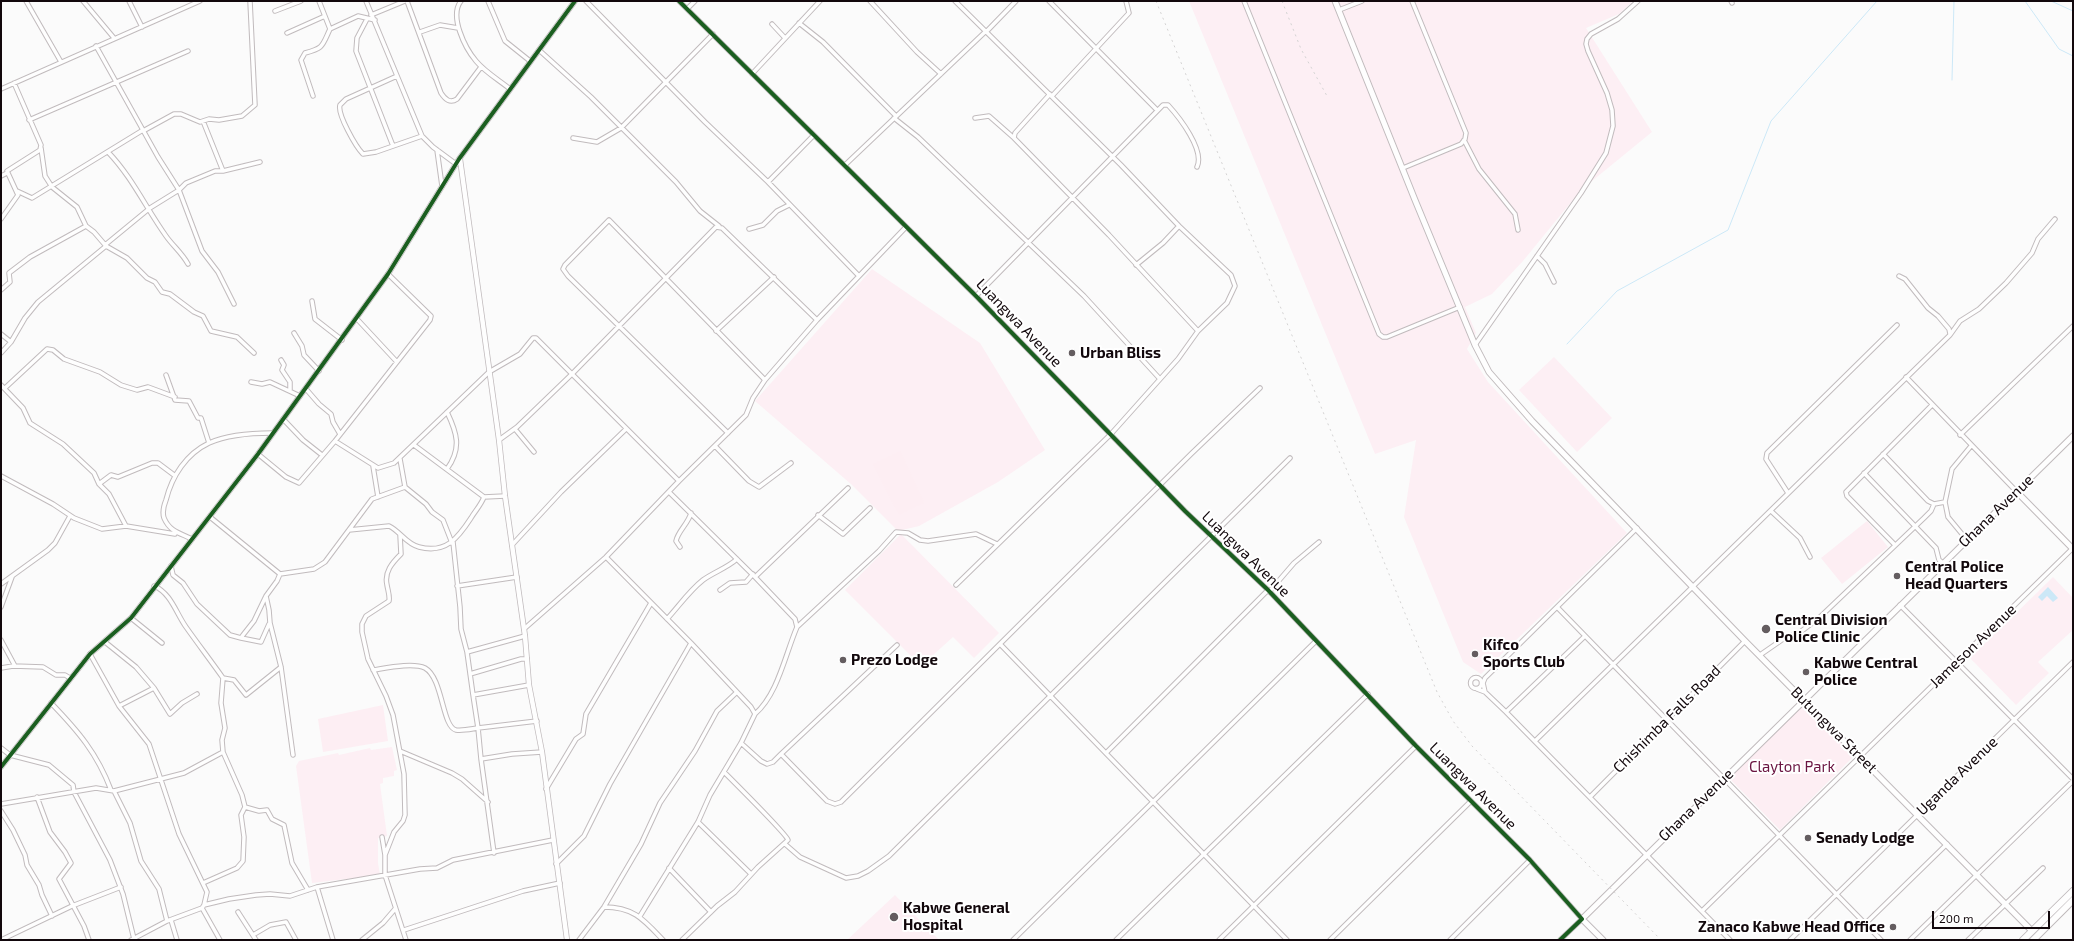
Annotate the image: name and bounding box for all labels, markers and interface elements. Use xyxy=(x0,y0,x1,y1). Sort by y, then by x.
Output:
street label: Luangwa Avenue xyxy=(972,275,1066,371)
place label: Urban Bliss xyxy=(1080,344,1161,362)
marker: Urban Bliss xyxy=(1067,348,1077,358)
street label: Ghana Avenue xyxy=(1955,471,2037,551)
street label: Luangwa Avenue xyxy=(1198,507,1294,601)
place label: Central Police Head Quarters xyxy=(1905,558,2008,593)
marker: Central Police Head Quarters xyxy=(1892,571,1902,581)
street label: Jameson Avenue xyxy=(1926,600,2020,692)
place label: Central Division Police Clinic xyxy=(1775,611,1887,646)
marker: Central Division Police Clinic xyxy=(1760,623,1772,635)
place label: Kifco Sports Club xyxy=(1483,636,1565,671)
marker: Kifco Sports Club xyxy=(1470,649,1480,659)
place label: Prezo Lodge xyxy=(851,651,938,669)
place label: Kabwe Central Police xyxy=(1814,654,1918,689)
marker: Prezo Lodge xyxy=(838,655,848,665)
street label: Chishimba Falls Road xyxy=(1609,661,1725,777)
marker: Kabwe Central Police xyxy=(1801,667,1811,677)
street label: Butungwa Street xyxy=(1787,683,1881,777)
street label: Uganda Avenue xyxy=(1913,733,2001,819)
street label: Luangwa Avenue xyxy=(1426,739,1520,833)
park label: Clayton Park xyxy=(1749,758,1835,776)
street label: Ghana Avenue xyxy=(1655,765,1737,845)
place label: Senady Lodge xyxy=(1816,829,1914,847)
marker: Senady Lodge xyxy=(1803,833,1813,843)
place label: Kabwe General Hospital xyxy=(903,899,1010,934)
scale bar xyxy=(1934,903,2052,929)
marker: Kabwe General Hospital xyxy=(888,911,900,923)
text: 200 m xyxy=(1939,911,1973,925)
place label: Zanaco Kabwe Head Office xyxy=(1698,918,1885,936)
marker: Zanaco Kabwe Head Office xyxy=(1888,922,1898,932)

